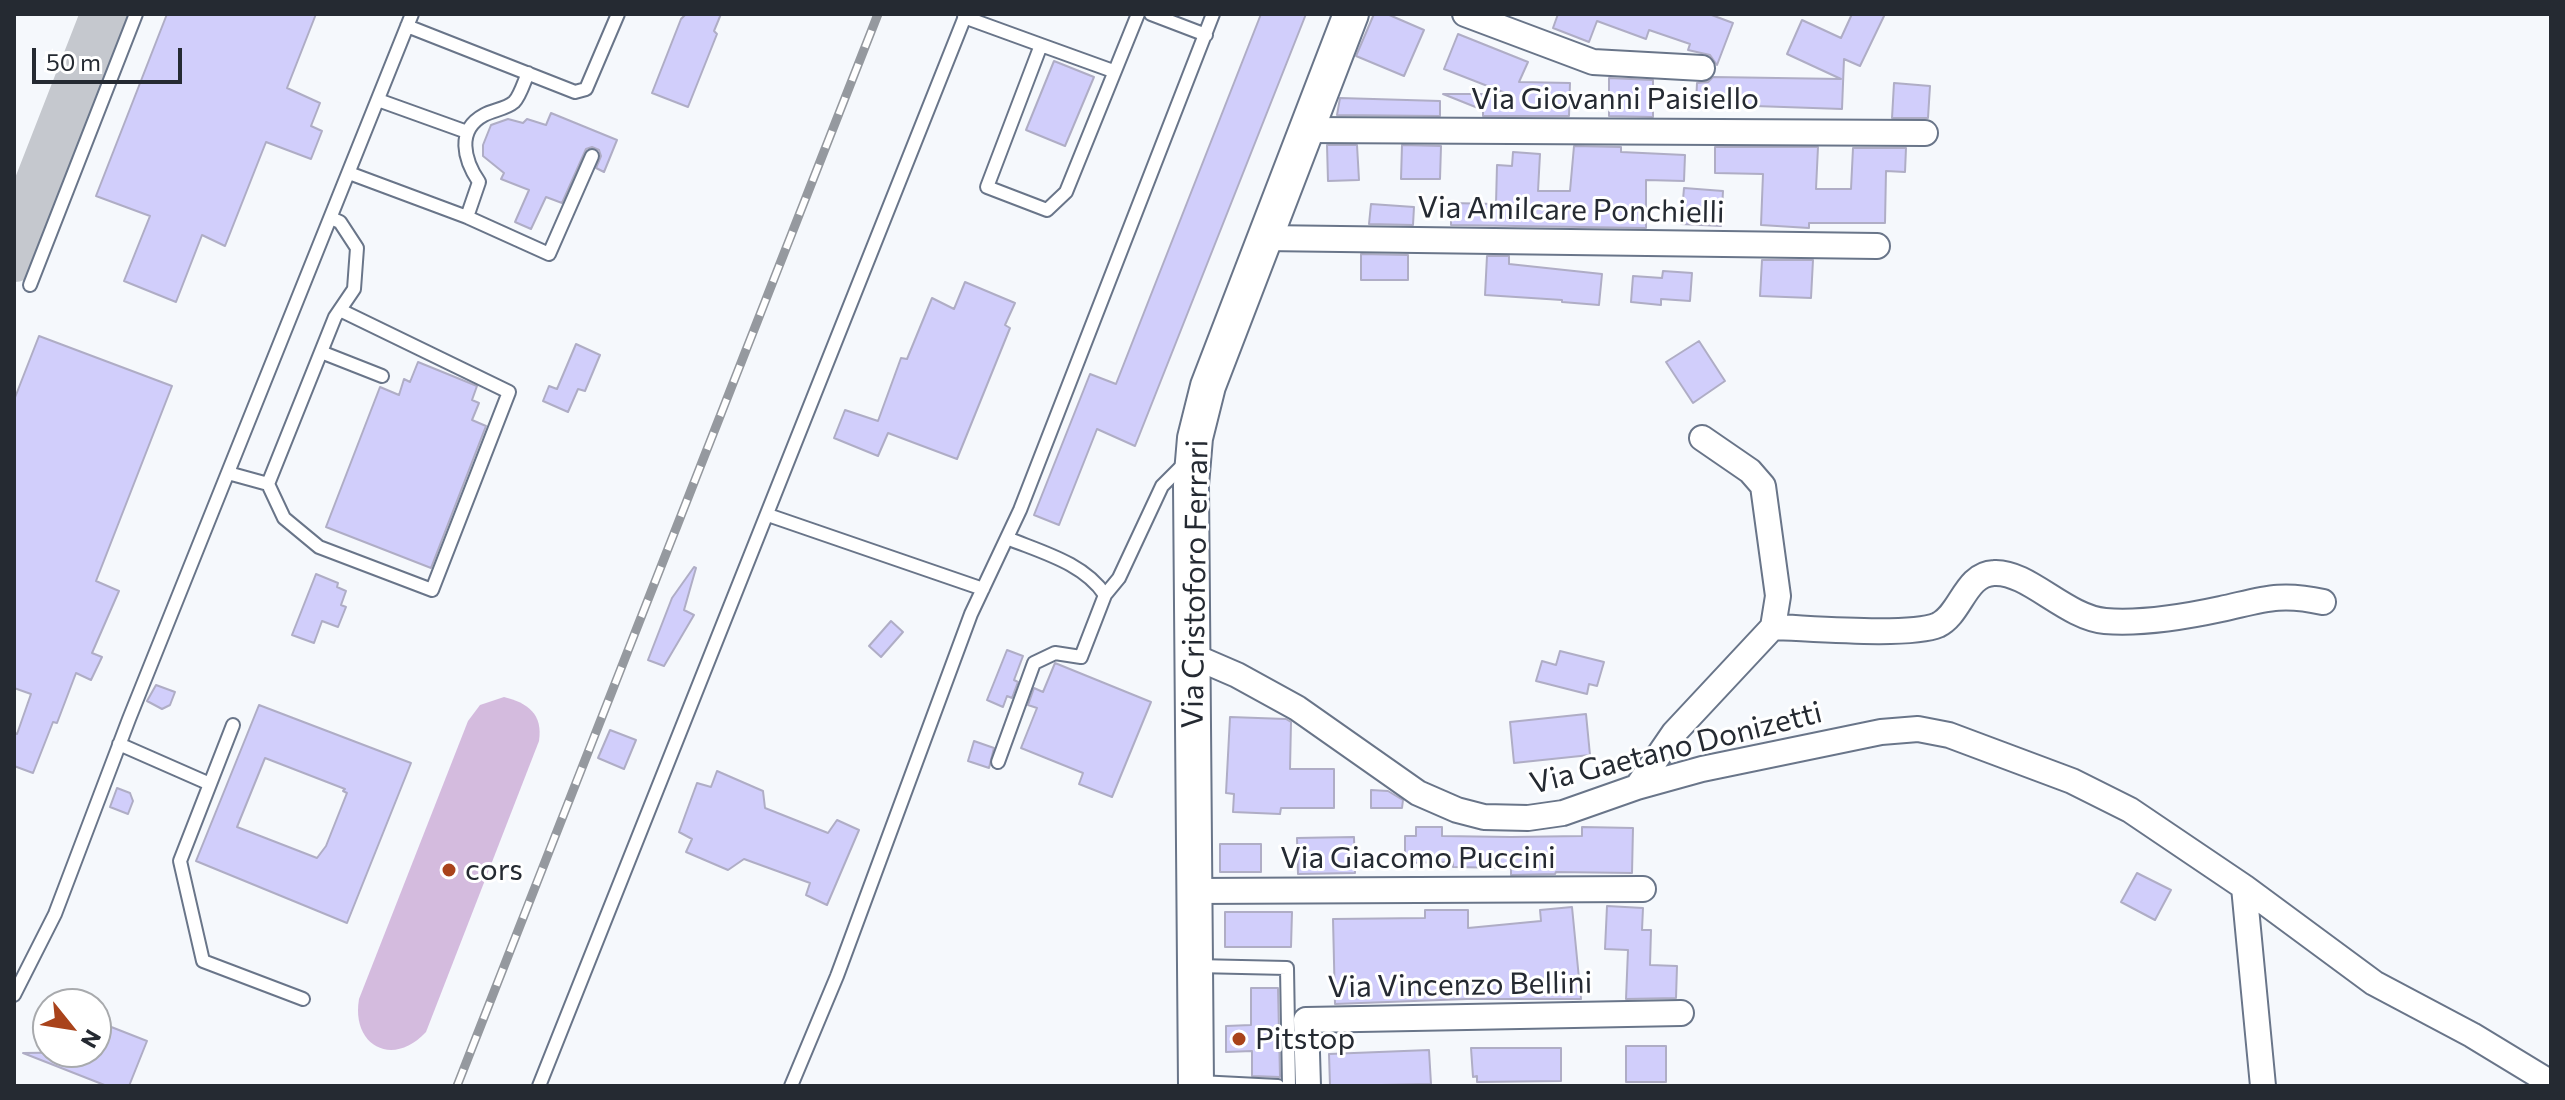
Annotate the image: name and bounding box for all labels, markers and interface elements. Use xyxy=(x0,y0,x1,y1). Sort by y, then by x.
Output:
scale bar xyxy=(36,32,186,82)
text: 50 m xyxy=(46,47,101,76)
street label: Via Giovanni Paisiello xyxy=(1471,81,1759,117)
street label: Via Amilcare Ponchielli xyxy=(1417,189,1725,231)
street label: Via Cristoforo Ferrari xyxy=(1174,439,1216,729)
street label: Via Gaetano Donizetti xyxy=(1526,694,1826,802)
street label: Via Giacomo Puccini xyxy=(1280,840,1556,876)
place label: cors xyxy=(465,852,523,888)
marker: cors xyxy=(440,861,458,879)
street label: Via Vincenzo Bellini xyxy=(1327,965,1593,1005)
north arrow xyxy=(32,988,112,1068)
place label: Pitstop xyxy=(1255,1021,1355,1057)
text: N xyxy=(76,1025,107,1053)
marker: Pitstop xyxy=(1230,1030,1248,1048)

